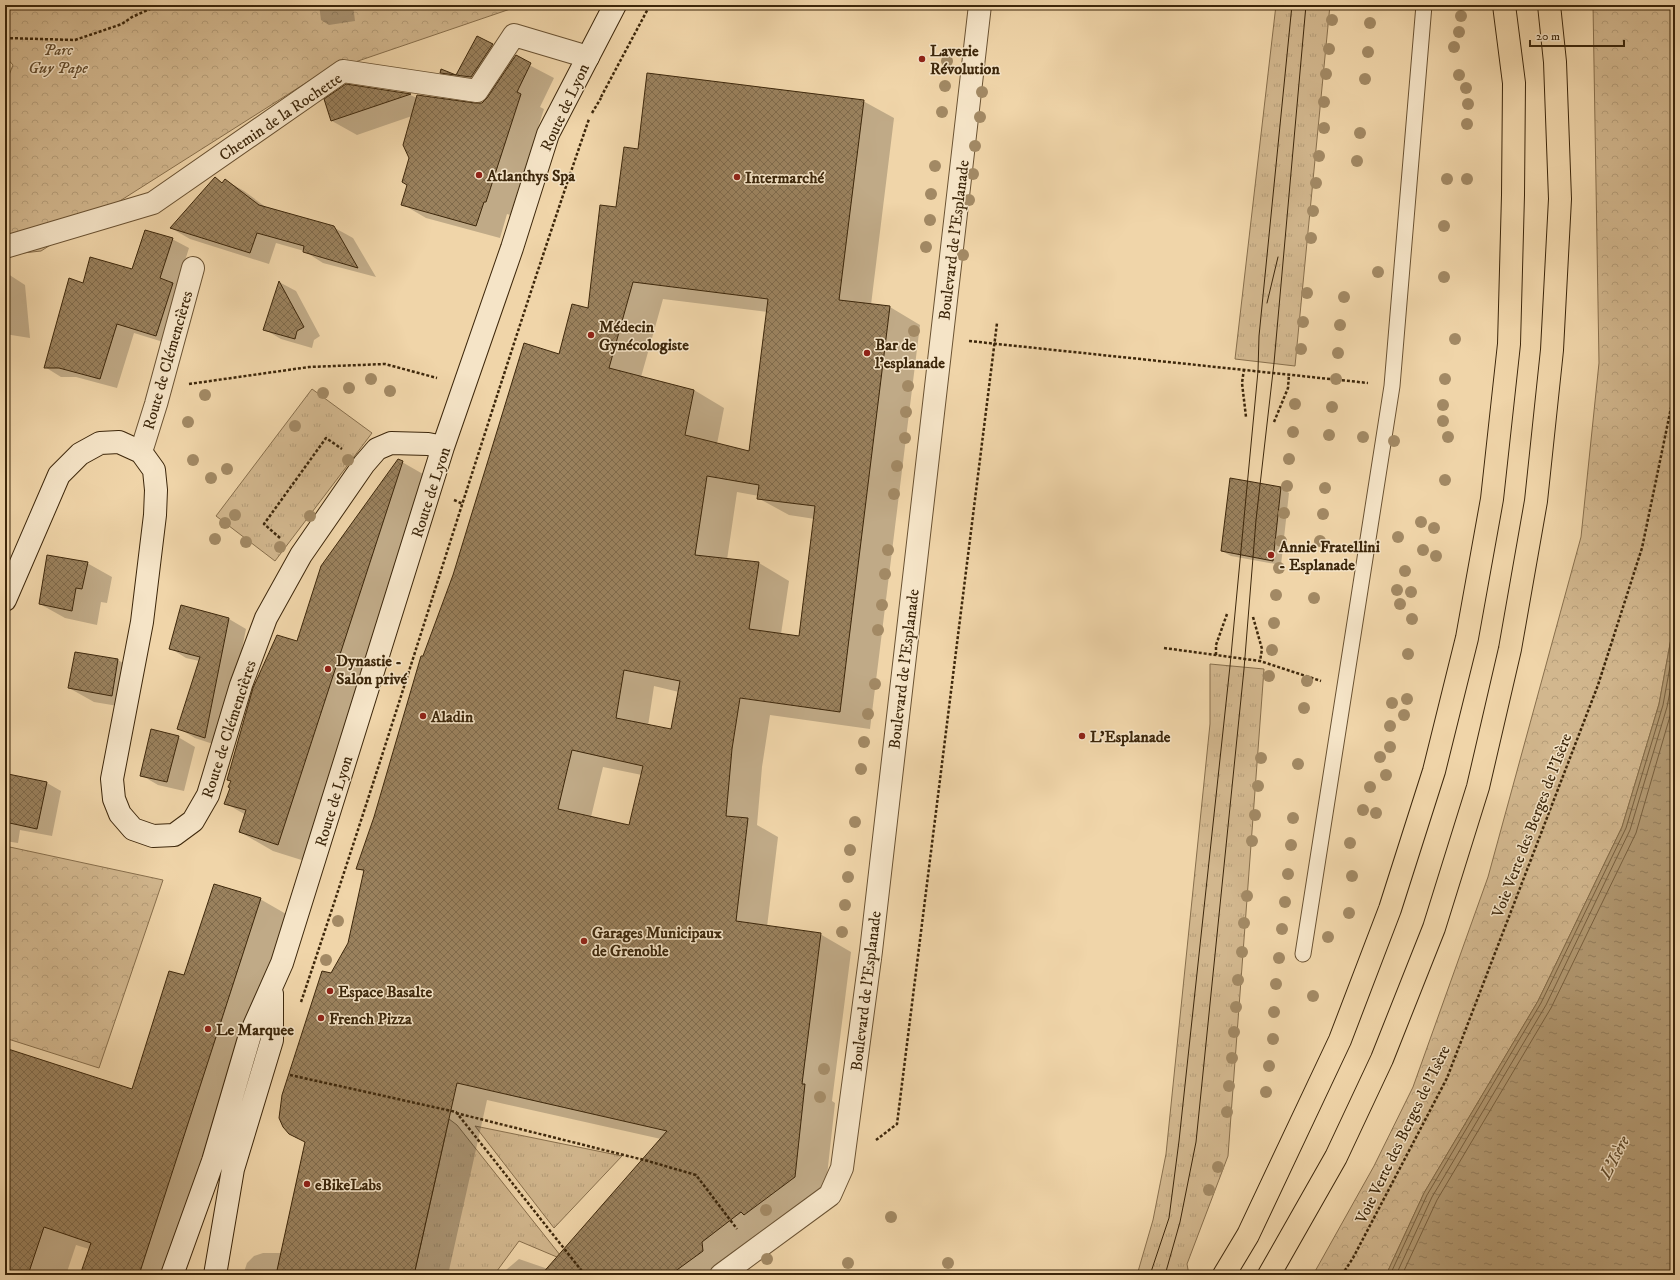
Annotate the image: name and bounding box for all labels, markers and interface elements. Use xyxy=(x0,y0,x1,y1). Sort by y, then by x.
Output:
scale bar xyxy=(1530,22,1624,48)
text: 20 m xyxy=(1536,29,1560,44)
park label: Parc Guy Pape xyxy=(28,40,88,78)
place label: Laverie Révolution xyxy=(930,41,1000,79)
marker: Laverie Révolution xyxy=(917,54,927,64)
street label: Route de Lyon xyxy=(536,60,594,154)
street label: Chemin de la Rochette xyxy=(215,68,346,165)
street label: Boulevard de l'Esplanade xyxy=(934,159,974,321)
place label: Atlanthys Spa xyxy=(486,166,576,186)
place label: Intermarché xyxy=(745,168,825,188)
marker: Atlanthys Spa xyxy=(474,170,484,180)
marker: Intermarché xyxy=(732,172,742,182)
street label: Route de Clémencières xyxy=(139,288,197,432)
place label: Médecin Gynécologiste xyxy=(599,317,689,355)
marker: Médecin Gynécologiste xyxy=(586,330,596,340)
place label: Bar de l'esplanade xyxy=(874,335,945,373)
marker: Bar de l'esplanade xyxy=(862,348,872,358)
street label: Route de Lyon xyxy=(407,444,455,540)
place label: Annie Fratellini - Esplanade xyxy=(1278,537,1380,575)
marker: Annie Fratellini - Esplanade xyxy=(1266,550,1276,560)
street label: Boulevard de l'Esplanade xyxy=(884,588,924,750)
place label: Dynastie - Salon privé xyxy=(336,651,408,689)
street label: Route de Clémencières xyxy=(197,658,261,801)
marker: Dynastie - Salon privé xyxy=(323,664,333,674)
place label: Aladin xyxy=(430,707,474,727)
marker: Aladin xyxy=(418,711,428,721)
place label: L'Esplanade xyxy=(1090,727,1171,747)
street label: Voie Verte des Berges de l'Isère xyxy=(1487,730,1576,921)
marker: L'Esplanade xyxy=(1077,731,1087,741)
street label: Route de Lyon xyxy=(311,753,357,849)
street label: Boulevard de l'Esplanade xyxy=(846,910,886,1072)
place label: Garages Municipaux de Grenoble xyxy=(592,923,722,961)
marker: Garages Municipaux de Grenoble xyxy=(579,936,589,946)
place label: Espace Basalte xyxy=(338,982,432,1002)
marker: Espace Basalte xyxy=(325,986,335,996)
place label: French Pizza xyxy=(329,1009,413,1029)
marker: French Pizza xyxy=(316,1013,326,1023)
place label: Le Marquee xyxy=(216,1020,294,1041)
marker: Le Marquee xyxy=(203,1024,213,1034)
street label: Voie Verte des Berges de l'Isère xyxy=(1351,1042,1455,1228)
water label: L'Isère xyxy=(1594,1131,1636,1183)
place label: eBikeLabs xyxy=(315,1175,382,1195)
marker: eBikeLabs xyxy=(302,1179,312,1189)

